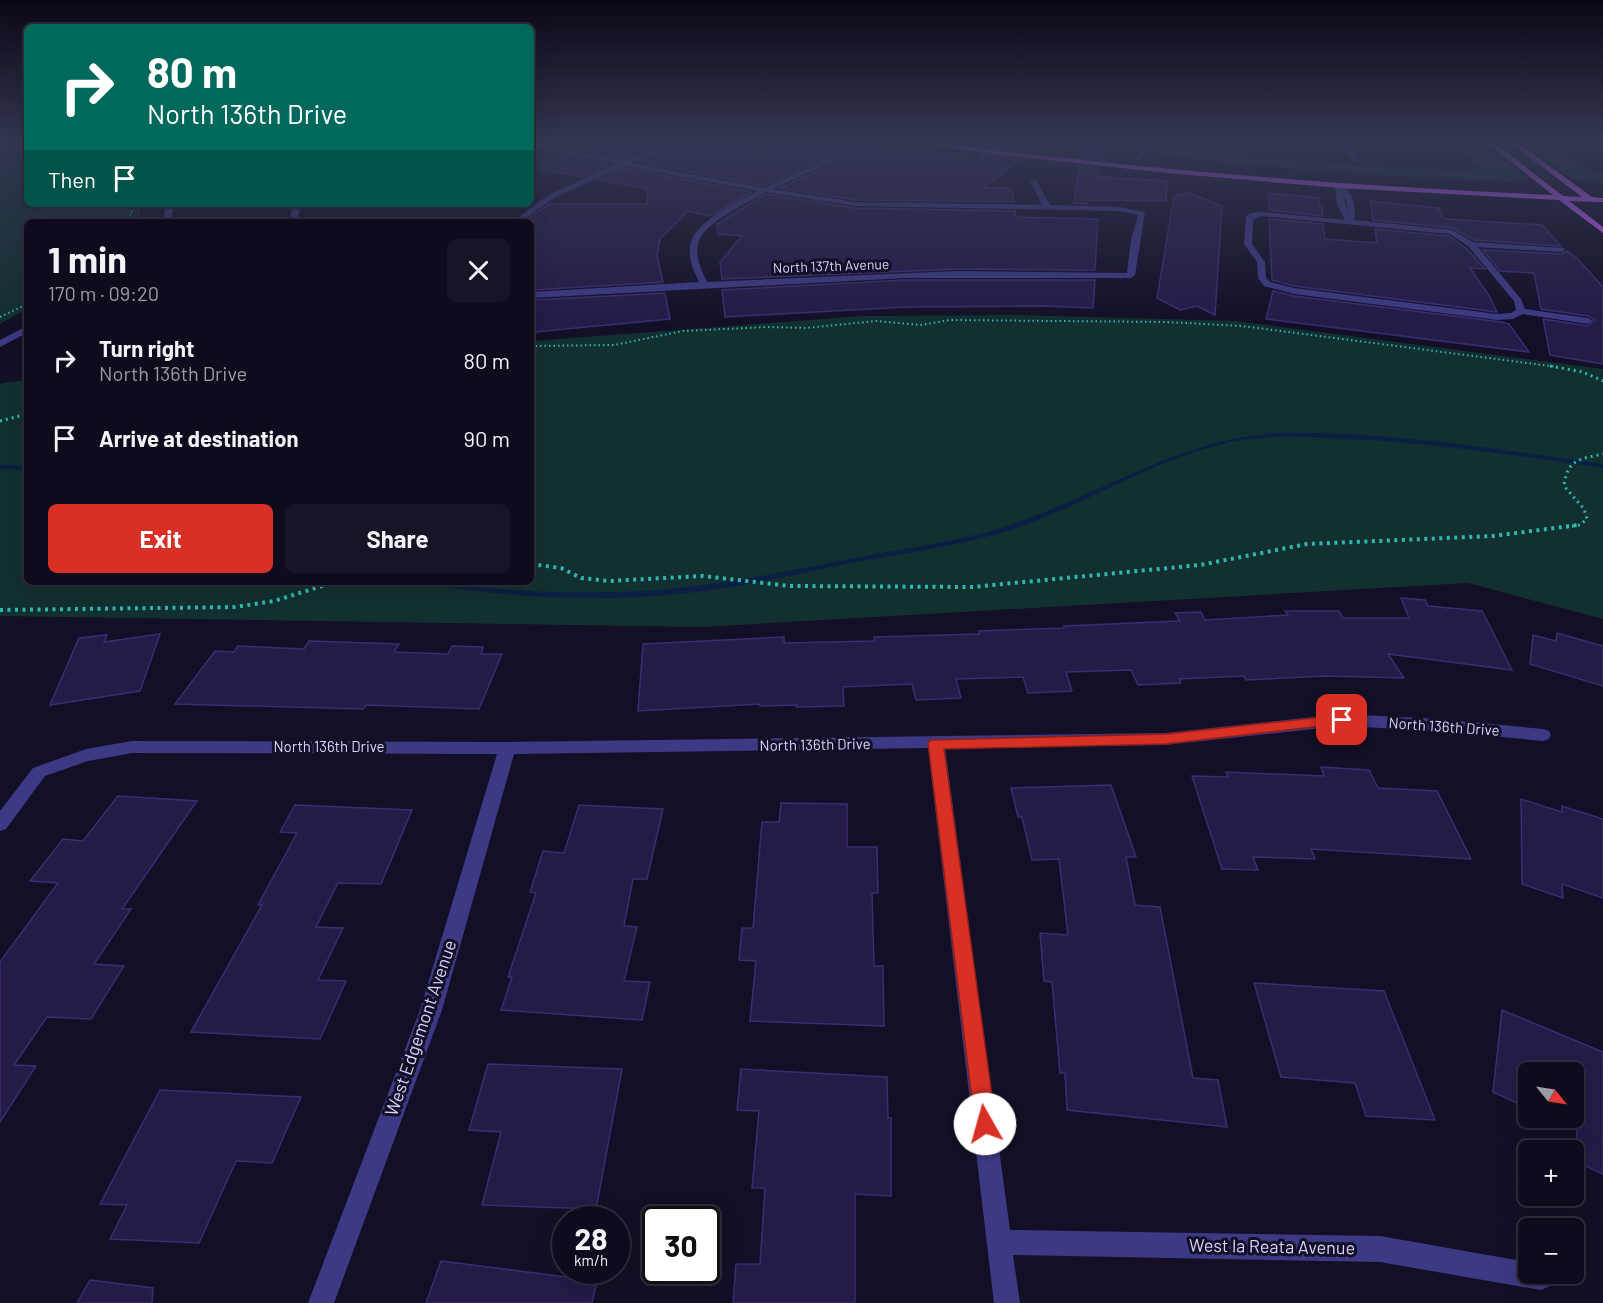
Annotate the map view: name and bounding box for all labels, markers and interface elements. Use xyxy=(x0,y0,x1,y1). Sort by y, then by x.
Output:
text: 80 m xyxy=(147,46,237,96)
icon: right xyxy=(48,48,126,126)
text: North 136th Drive xyxy=(147,97,347,129)
icon: arrive xyxy=(108,162,141,195)
text: Then xyxy=(48,166,96,192)
text: 1 min xyxy=(48,237,127,280)
button: close xyxy=(447,239,510,302)
street label: North 137th Avenue xyxy=(772,255,889,276)
text: 170 m · 09:20 xyxy=(48,281,159,305)
text: Turn right xyxy=(99,335,194,361)
icon: right xyxy=(48,344,81,377)
text: 80 m xyxy=(464,347,510,373)
text: North 136th Drive xyxy=(99,361,247,385)
icon: arrive xyxy=(48,422,81,455)
text: Arrive at destination xyxy=(99,425,298,451)
text: 90 m xyxy=(464,425,510,451)
button: Exit xyxy=(48,504,273,573)
button: Share xyxy=(285,504,510,573)
pin xyxy=(1316,694,1367,745)
icon: arrive xyxy=(1325,703,1358,736)
street label: North 136th Drive xyxy=(1388,713,1500,739)
street label: North 136th Drive xyxy=(759,734,871,754)
street label: North 136th Drive xyxy=(273,737,385,755)
street label: West Edgemont Avenue xyxy=(380,937,461,1119)
north arrow xyxy=(1518,1062,1584,1128)
map controls xyxy=(1518,1062,1584,1284)
position arrow xyxy=(953,1092,1017,1156)
button: + xyxy=(1518,1140,1584,1206)
speed limit sign: 30 xyxy=(642,1206,720,1284)
button: − xyxy=(1518,1218,1584,1284)
text: 28 xyxy=(574,1220,608,1256)
street label: West la Reata Avenue xyxy=(1189,1234,1355,1258)
text: km/h xyxy=(574,1251,608,1269)

